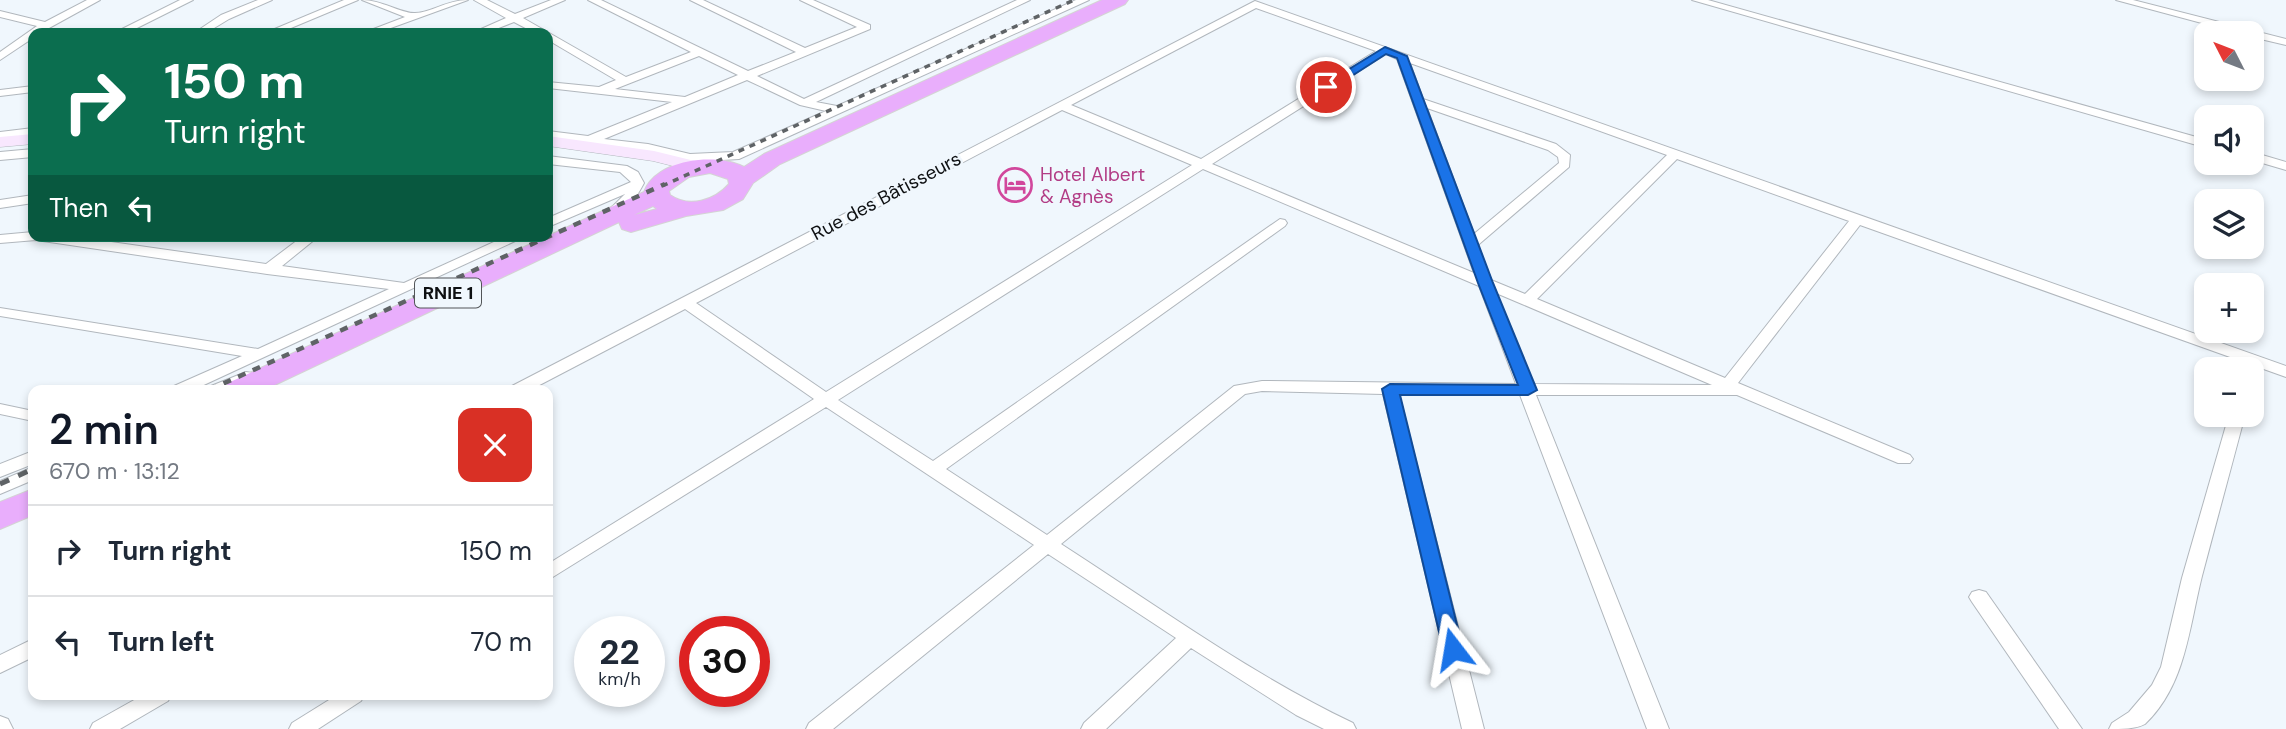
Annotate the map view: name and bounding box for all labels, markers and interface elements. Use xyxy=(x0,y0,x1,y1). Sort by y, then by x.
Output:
north arrow xyxy=(2194,21,2264,91)
map controls xyxy=(2194,21,2264,427)
text: 150 m xyxy=(164,49,304,113)
icon: right xyxy=(49,56,140,147)
pin xyxy=(1296,57,1356,117)
icon: arrive xyxy=(1307,68,1345,106)
button: sound xyxy=(2194,105,2264,175)
text: Turn right xyxy=(164,111,306,153)
street label: Rue des Bâtisseurs xyxy=(807,146,965,246)
place label: Hotel Albert & Agnès xyxy=(1040,162,1145,209)
hotel icon: Hotel Albert & Agnès xyxy=(996,166,1034,204)
icon: left xyxy=(122,189,160,227)
button: layers xyxy=(2194,189,2264,259)
text: Then xyxy=(49,191,108,225)
button: + xyxy=(2194,273,2264,343)
road number: RNIE 1 xyxy=(415,278,481,307)
button: − xyxy=(2194,357,2264,427)
text: 2 min xyxy=(49,402,159,457)
button: close xyxy=(458,408,532,482)
text: 670 m · 13:12 xyxy=(49,456,180,486)
icon: right xyxy=(49,532,87,570)
text: Turn right xyxy=(108,534,232,568)
text: 150 m xyxy=(460,534,532,568)
position arrow xyxy=(1416,612,1490,686)
speed limit sign: 30 xyxy=(679,616,770,707)
icon: left xyxy=(49,623,87,661)
text: Turn left xyxy=(108,625,215,659)
text: 70 m xyxy=(471,625,532,659)
text: 22 xyxy=(599,629,640,675)
text: km/h xyxy=(598,667,641,691)

